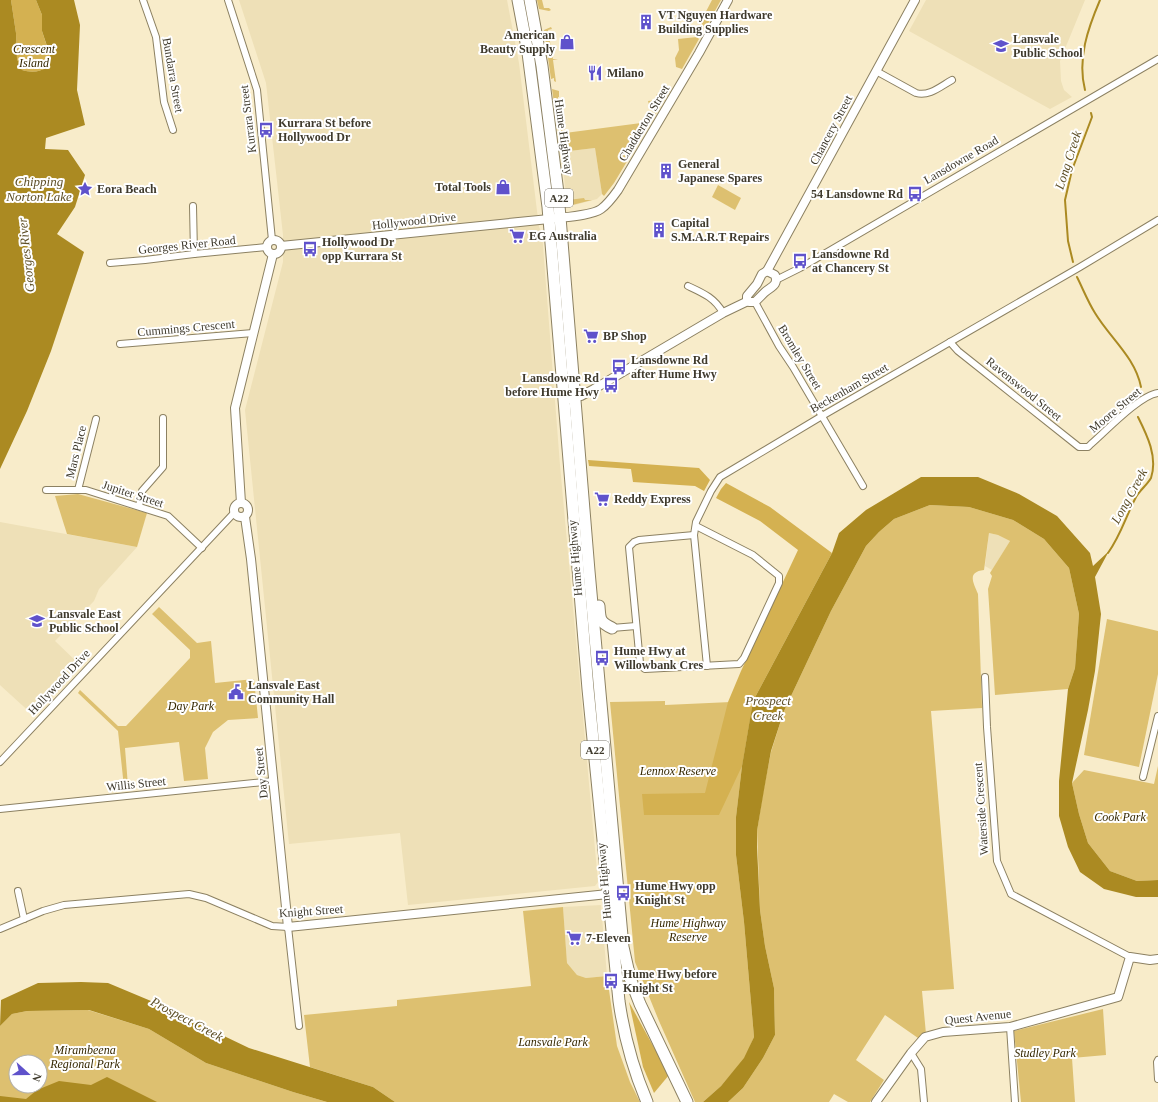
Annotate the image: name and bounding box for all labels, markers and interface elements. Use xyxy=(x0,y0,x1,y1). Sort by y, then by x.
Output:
place label: VT Nguyen Hardware Building Supplies xyxy=(658,8,773,36)
building icon: VT Nguyen Hardware Building Supplies xyxy=(637,13,655,31)
place label: American Beauty Supply xyxy=(480,28,555,56)
place label: Lansvale Public School xyxy=(1013,32,1083,60)
shop icon: American Beauty Supply xyxy=(558,33,576,51)
street label: Bundarra Street xyxy=(160,37,187,114)
school or university icon: Lansvale Public School xyxy=(992,37,1010,55)
park label: Crescent Island xyxy=(13,42,56,70)
restaurant icon: Milano xyxy=(586,64,604,82)
place label: Milano xyxy=(607,66,644,80)
street label: Chadderton Street xyxy=(616,82,673,164)
street label: Kurrara Street xyxy=(237,84,259,154)
street label: Chancery Street xyxy=(807,92,856,167)
street label: Hume Highway xyxy=(552,98,576,176)
place label: Kurrara St before Hollywood Dr xyxy=(278,116,372,144)
bus stop icon: Kurrara St before Hollywood Dr xyxy=(257,121,275,139)
water label: Long Creek xyxy=(1051,129,1085,192)
street label: Lansdowne Road xyxy=(921,133,1001,187)
place label: General Japanese Spares xyxy=(678,157,762,185)
building icon: General Japanese Spares xyxy=(657,162,675,180)
water label: Chipping Norton Lake xyxy=(5,174,72,204)
shop icon: Total Tools xyxy=(494,178,512,196)
place icon: Eora Beach xyxy=(76,180,94,198)
place label: Total Tools xyxy=(435,180,491,194)
place label: Eora Beach xyxy=(97,182,157,196)
bus stop icon: 54 Lansdowne Rd xyxy=(906,185,924,203)
place label: 54 Lansdowne Rd xyxy=(811,187,903,201)
road number: A22 xyxy=(545,189,573,207)
street label: Hollywood Drive xyxy=(371,210,457,232)
water label: Georges River xyxy=(15,216,37,293)
place label: Capital S.M.A.R.T Repairs xyxy=(671,216,769,244)
building icon: Capital S.M.A.R.T Repairs xyxy=(650,221,668,239)
supermarket icon: EG Australia xyxy=(508,227,526,245)
place label: EG Australia xyxy=(529,229,597,243)
street label: Georges River Road xyxy=(138,233,236,257)
place label: Hollywood Dr opp Kurrara St xyxy=(322,235,402,263)
bus stop icon: Hollywood Dr opp Kurrara St xyxy=(301,240,319,258)
place label: Lansdowne Rd at Chancery St xyxy=(812,247,889,275)
bus stop icon: Lansdowne Rd at Chancery St xyxy=(791,252,809,270)
street label: Cummings Crescent xyxy=(137,317,236,339)
street label: Bromley Street xyxy=(775,322,825,392)
supermarket icon: BP Shop xyxy=(582,327,600,345)
place label: BP Shop xyxy=(603,329,647,343)
place label: Lansdowne Rd after Hume Hwy xyxy=(631,353,717,381)
street label: Ravenswood Street xyxy=(983,354,1065,424)
bus stop icon: Lansdowne Rd after Hume Hwy xyxy=(610,358,628,376)
street label: Beckenham Street xyxy=(808,360,891,416)
place label: Lansdowne Rd before Hume Hwy xyxy=(505,371,599,399)
bus stop icon: Lansdowne Rd before Hume Hwy xyxy=(602,376,620,394)
street label: Moore Street xyxy=(1086,384,1144,436)
street label: Mars Place xyxy=(63,424,89,480)
water label: Long Creek xyxy=(1107,466,1150,527)
street label: Jupiter Street xyxy=(101,478,166,511)
supermarket icon: Reddy Express xyxy=(593,490,611,508)
place label: Reddy Express xyxy=(614,492,691,506)
street label: Hume Highway xyxy=(565,519,585,597)
place label: Lansvale East Public School xyxy=(49,607,121,635)
school or university icon: Lansvale East Public School xyxy=(28,612,46,630)
place label: Hume Hwy at Willowbank Cres xyxy=(614,644,704,672)
street label: Hollywood Drive xyxy=(25,646,93,718)
bus stop icon: Hume Hwy at Willowbank Cres xyxy=(593,649,611,667)
place label: Lansvale East Community Hall xyxy=(248,678,335,706)
public building icon: Lansvale East Community Hall xyxy=(227,683,245,701)
water label: Prospect Creek xyxy=(744,693,791,723)
park label: Day Park xyxy=(167,699,215,713)
road number: A22 xyxy=(581,741,609,759)
street label: Day Street xyxy=(251,746,271,799)
street label: Waterside Crescent xyxy=(971,762,991,856)
park label: Lennox Reserve xyxy=(639,764,717,778)
street label: Willis Street xyxy=(106,774,167,794)
park label: Cook Park xyxy=(1094,810,1147,824)
street label: Hume Highway xyxy=(594,842,614,920)
place label: Hume Hwy opp Knight St xyxy=(635,879,716,907)
bus stop icon: Hume Hwy opp Knight St xyxy=(614,884,632,902)
street label: Knight Street xyxy=(278,902,344,920)
park label: Hume Highway Reserve xyxy=(650,916,726,944)
supermarket icon: 7-Eleven xyxy=(565,929,583,947)
place label: 7-Eleven xyxy=(586,931,631,945)
place label: Hume Hwy before Knight St xyxy=(623,967,717,995)
bus stop icon: Hume Hwy before Knight St xyxy=(602,972,620,990)
water label: Prospect Creek xyxy=(147,993,226,1044)
street label: Quest Avenue xyxy=(944,1007,1012,1027)
park label: Lansvale Park xyxy=(517,1035,589,1049)
park label: Mirambeena Regional Park xyxy=(49,1043,120,1071)
park label: Studley Park xyxy=(1014,1046,1076,1060)
north arrow xyxy=(8,1054,48,1094)
text: N xyxy=(30,1072,44,1083)

